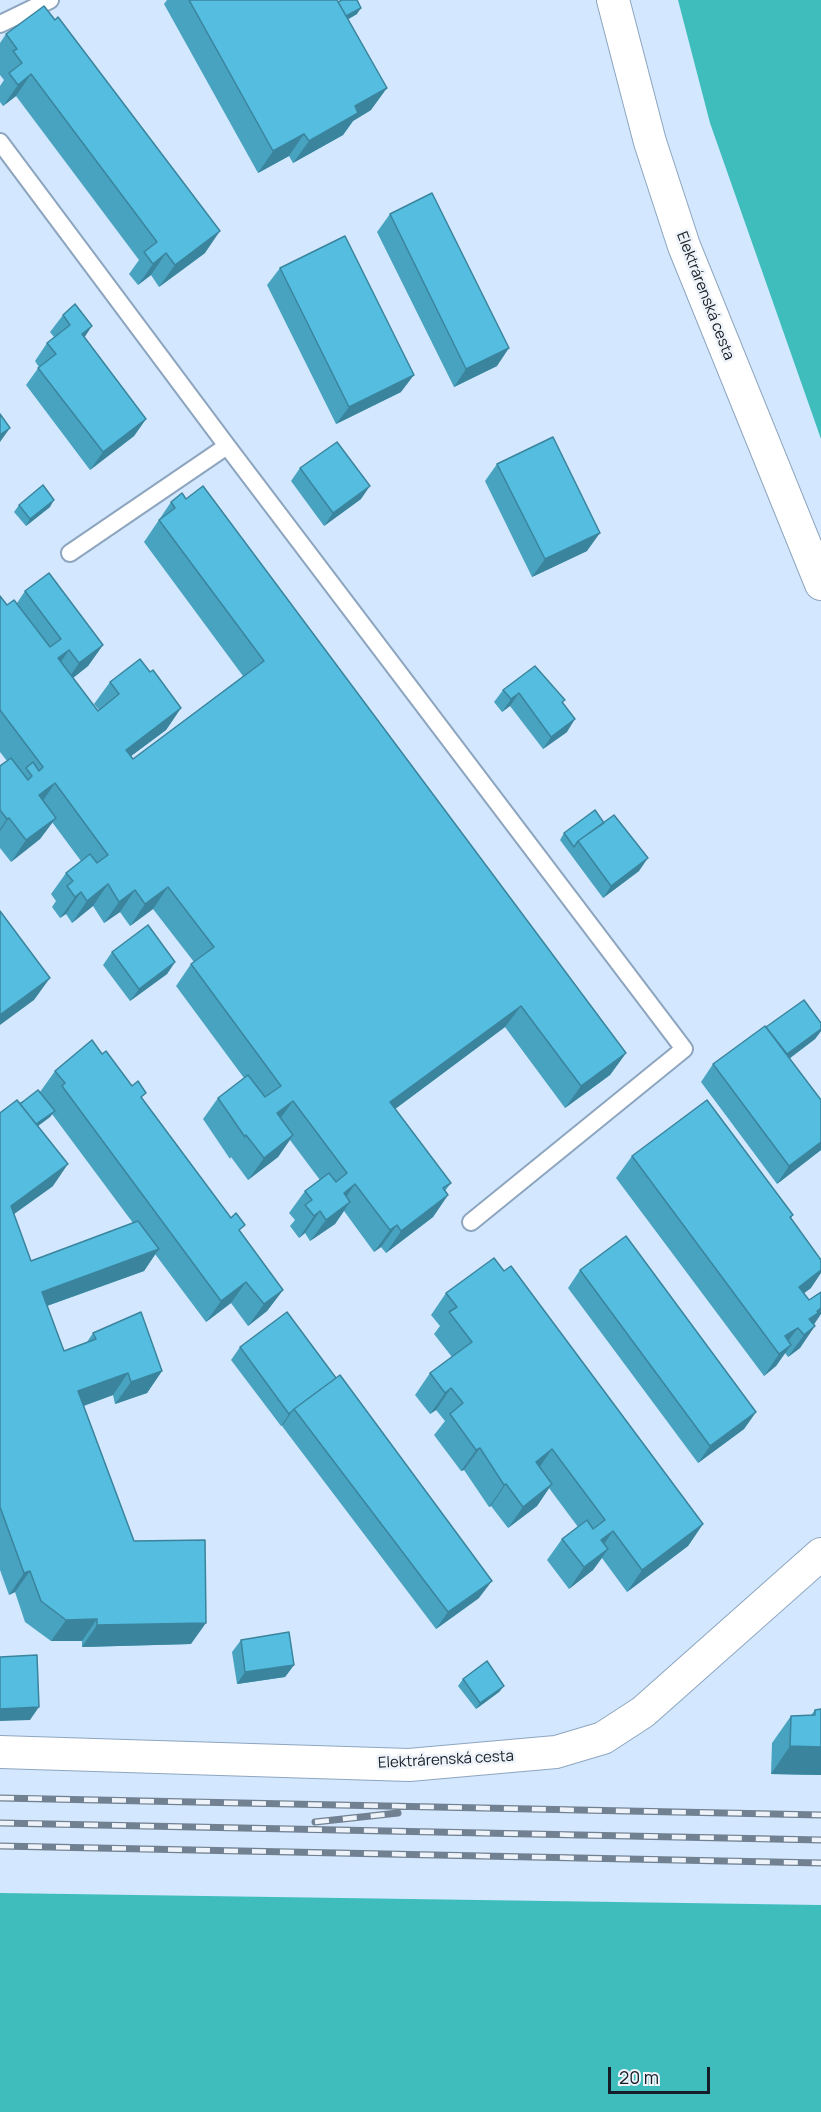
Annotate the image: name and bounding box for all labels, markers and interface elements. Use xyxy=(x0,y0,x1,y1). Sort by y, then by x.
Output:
street label: Elektrárenská cesta xyxy=(672,229,738,363)
street label: Elektrárenská cesta xyxy=(378,1747,514,1773)
scale bar xyxy=(611,2055,713,2093)
text: 20 m xyxy=(619,2065,659,2089)

